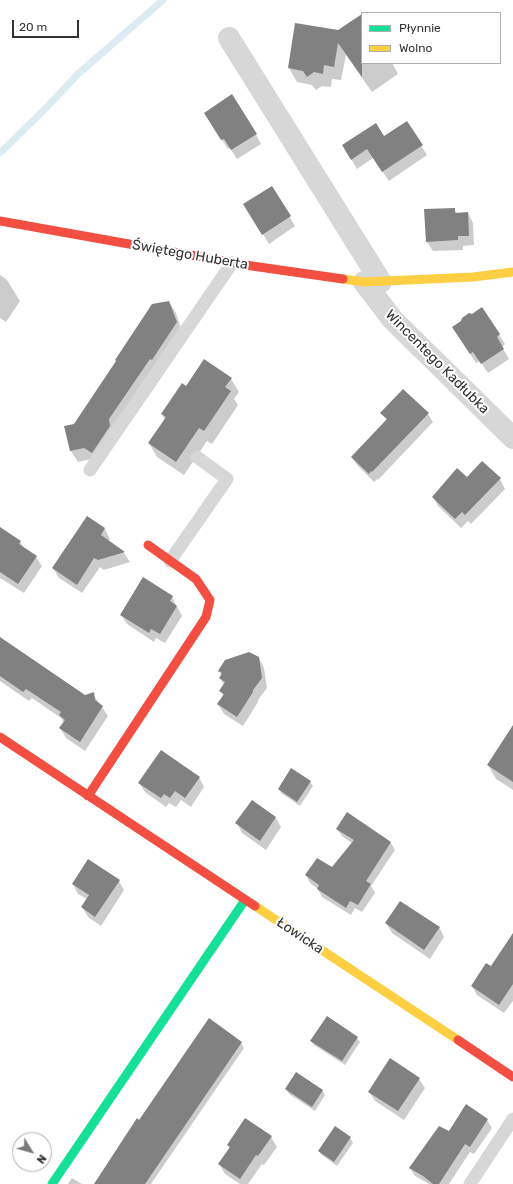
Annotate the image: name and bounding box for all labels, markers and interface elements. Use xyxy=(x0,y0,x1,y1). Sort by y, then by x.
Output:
scale bar xyxy=(14,12,81,38)
legend xyxy=(361,12,501,64)
text: 20 m xyxy=(19,20,47,34)
text: Płynnie xyxy=(399,21,441,35)
text: Wolno xyxy=(399,41,432,55)
street label: Świętego Huberta xyxy=(131,237,249,273)
street label: Wincentego Kadłubka xyxy=(382,307,492,417)
street label: Łowicka xyxy=(273,914,327,958)
north arrow xyxy=(12,1132,52,1172)
text: N xyxy=(34,1152,49,1166)

